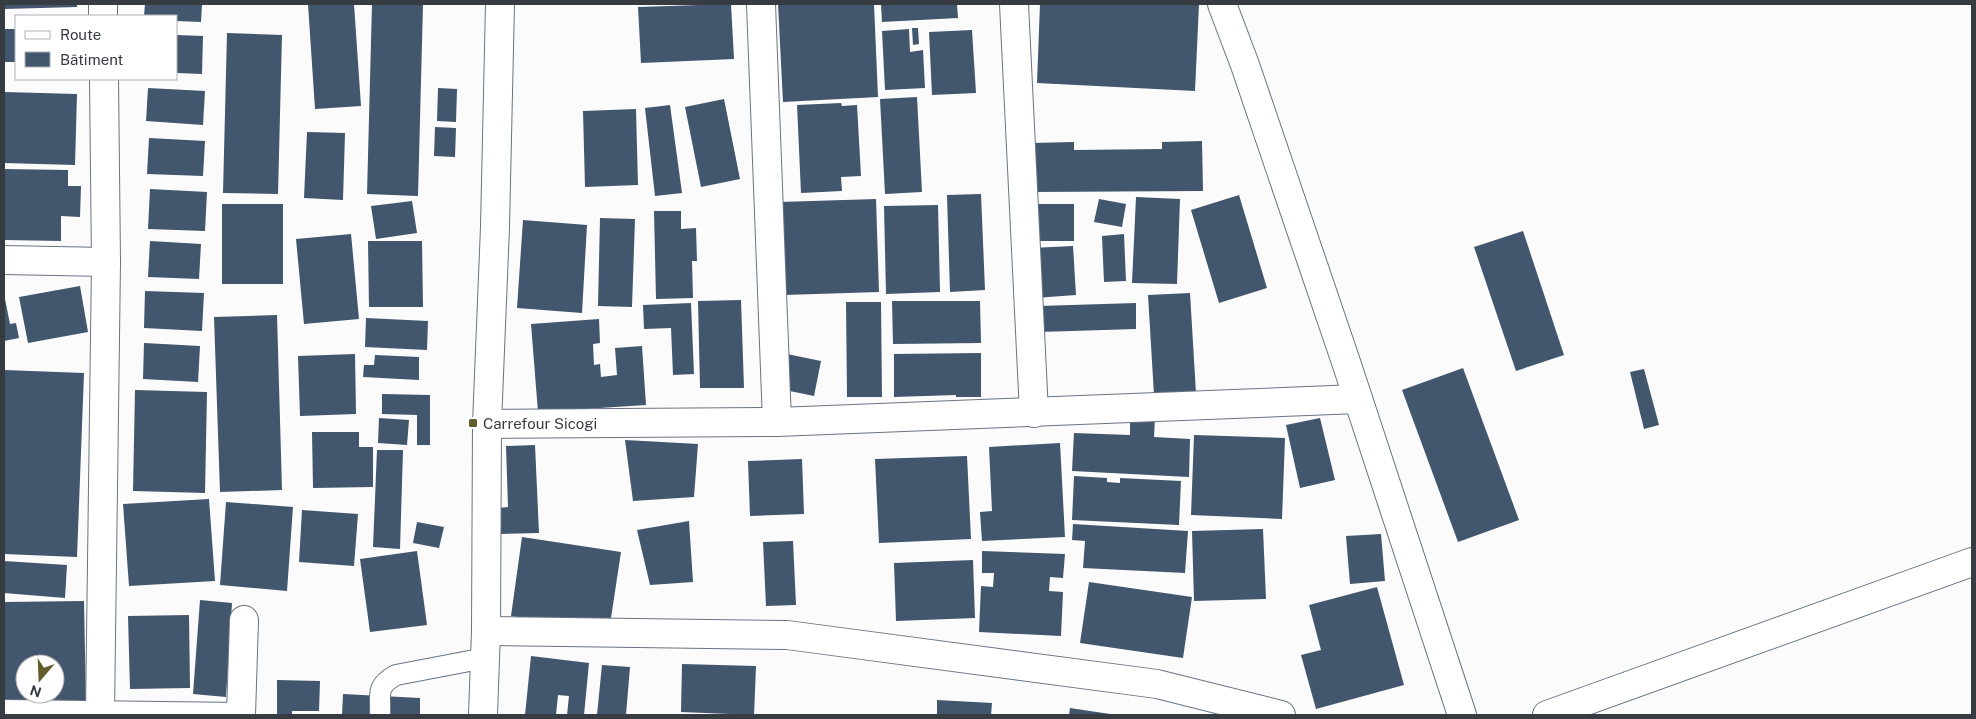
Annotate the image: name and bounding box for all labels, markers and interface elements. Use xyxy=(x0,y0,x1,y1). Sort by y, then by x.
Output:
legend xyxy=(15,15,178,80)
text: Route xyxy=(60,26,101,43)
text: Bâtiment xyxy=(60,51,123,68)
place label: Carrefour Sicogi xyxy=(483,415,597,432)
marker: Carrefour Sicogi xyxy=(467,417,479,429)
north arrow xyxy=(15,654,65,704)
text: N xyxy=(28,682,44,701)

